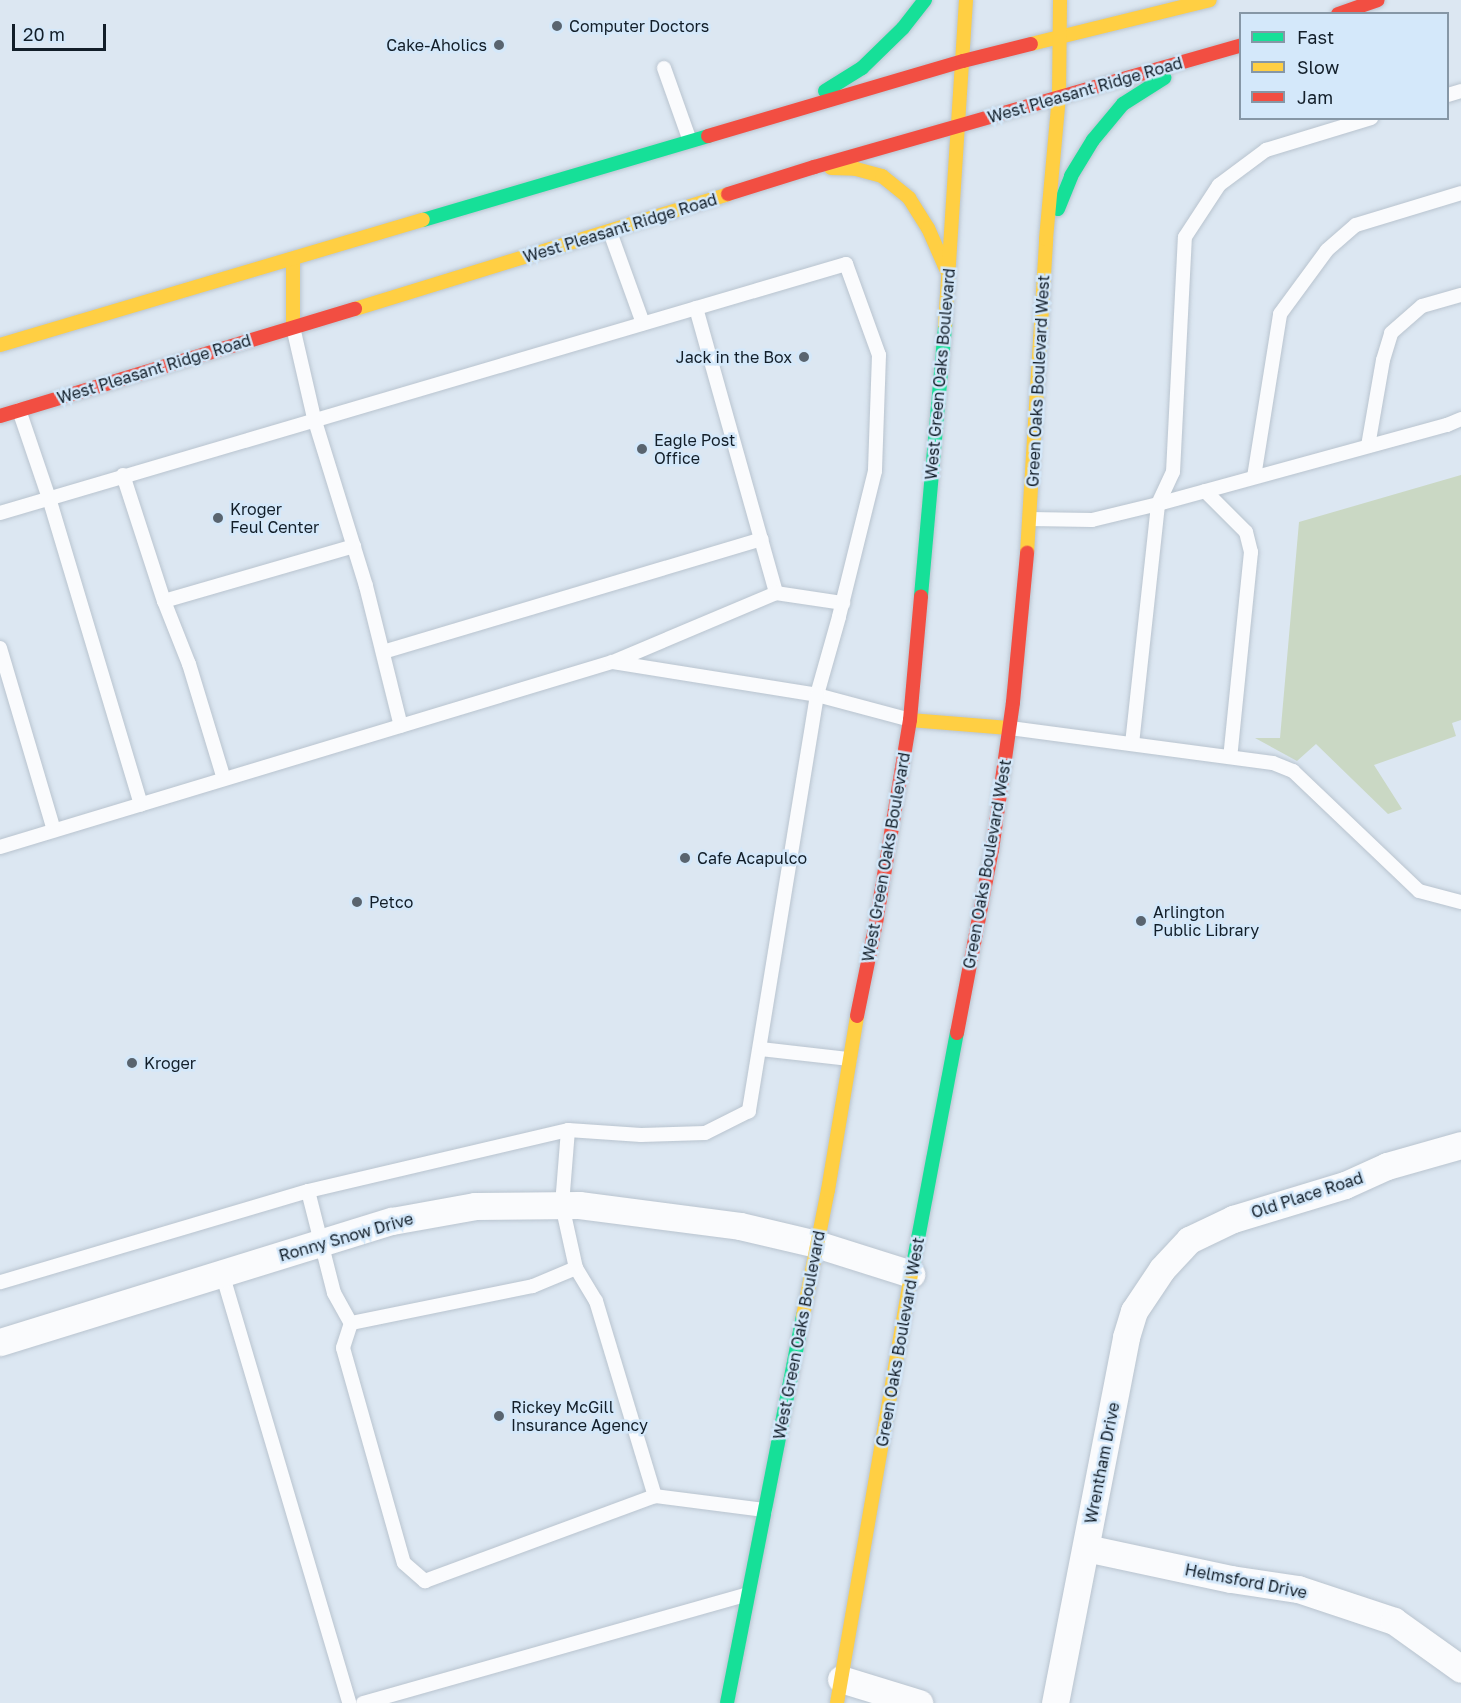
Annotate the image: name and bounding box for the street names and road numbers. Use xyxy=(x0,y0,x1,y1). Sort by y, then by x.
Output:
street label: West Pleasant Ridge Road xyxy=(985,53,1185,127)
street label: West Pleasant Ridge Road xyxy=(521,189,719,267)
street label: West Green Oaks Boulevard xyxy=(921,267,959,481)
street label: Green Oaks Boulevard West xyxy=(1023,274,1053,488)
street label: West Pleasant Ridge Road xyxy=(55,330,253,408)
street label: West Green Oaks Boulevard xyxy=(858,751,914,963)
street label: Green Oaks Boulevard West xyxy=(959,758,1015,970)
street label: Old Place Road xyxy=(1249,1168,1365,1222)
street label: Ronny Snow Drive xyxy=(277,1209,415,1265)
street label: West Green Oaks Boulevard xyxy=(769,1229,829,1441)
street label: Green Oaks Boulevard West xyxy=(872,1236,928,1448)
street label: Wrentham Drive xyxy=(1081,1401,1123,1525)
street label: Helmsford Drive xyxy=(1183,1560,1309,1602)

